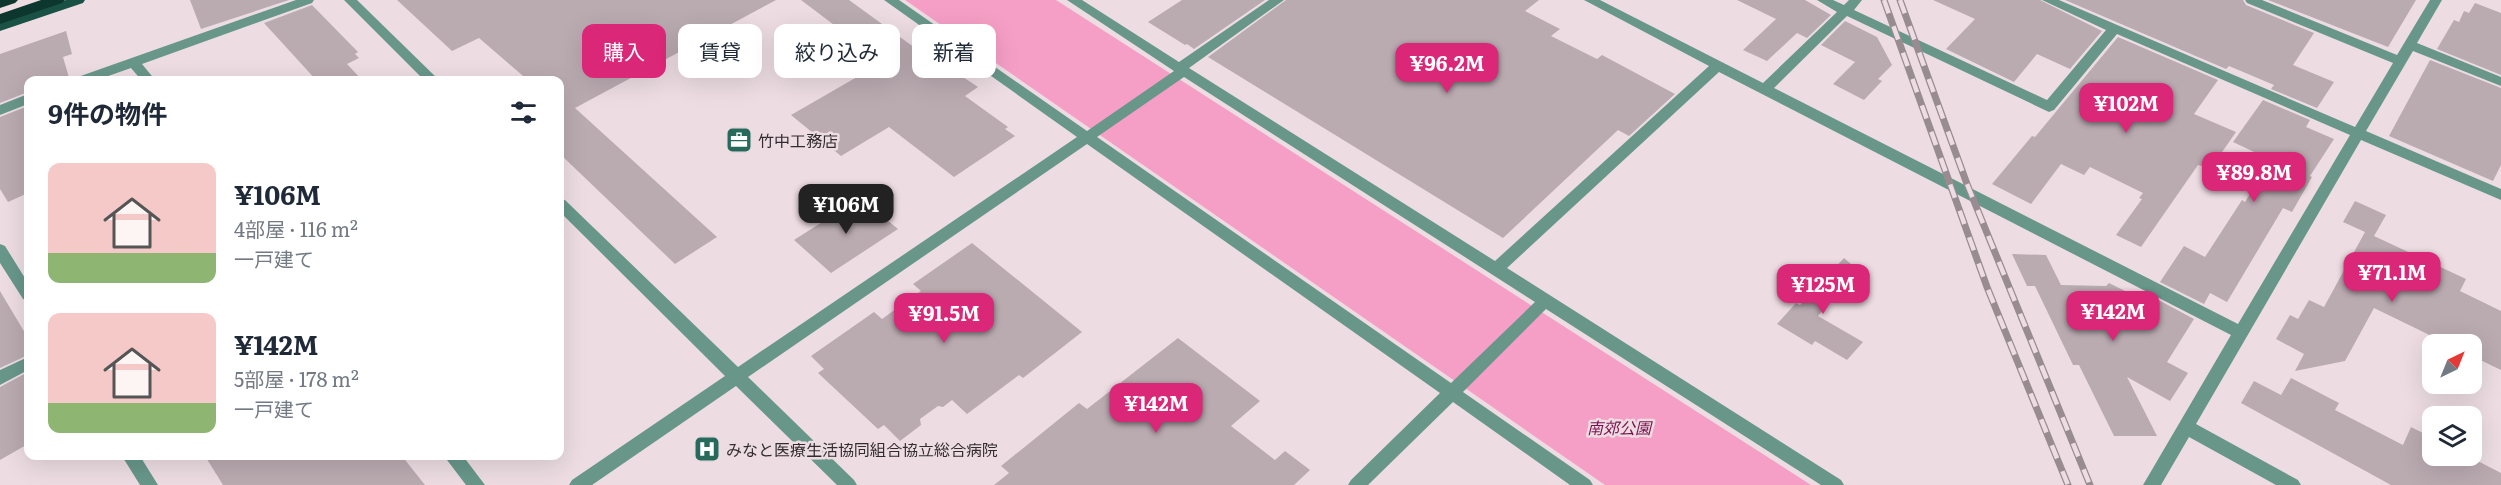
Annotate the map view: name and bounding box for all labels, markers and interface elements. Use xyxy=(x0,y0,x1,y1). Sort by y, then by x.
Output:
chip: 購入 xyxy=(582,24,666,78)
chip: 賃貸 xyxy=(678,24,762,78)
chip: 絞り込み xyxy=(774,24,900,78)
chip: 新着 xyxy=(912,24,996,78)
pin: ¥96.2M xyxy=(1398,43,1496,94)
text: ¥96.2M xyxy=(1409,47,1485,77)
pin: ¥102M xyxy=(2084,83,2168,134)
text: ¥102M xyxy=(2093,87,2159,117)
text: 9件の物件 xyxy=(48,93,167,132)
icon: filters xyxy=(507,96,540,129)
office icon: 竹中工務店 xyxy=(724,125,754,155)
place label: 竹中工務店 xyxy=(758,128,838,152)
pin: ¥89.8M xyxy=(2205,152,2303,203)
text: ¥89.8M xyxy=(2216,156,2292,186)
text: ¥106M xyxy=(234,174,321,213)
pin: ¥106M xyxy=(804,184,888,235)
icon: home xyxy=(96,187,168,259)
text: ¥106M xyxy=(813,188,879,218)
text: 4部屋 · 116 m² xyxy=(234,213,358,243)
text: 一戸建て xyxy=(234,243,314,273)
pin: ¥71.1M xyxy=(2343,252,2441,303)
text: ¥71.1M xyxy=(2358,256,2426,286)
pin: ¥125M xyxy=(1781,264,1865,315)
text: ¥125M xyxy=(1791,268,1855,298)
pin: ¥142M xyxy=(2071,291,2155,342)
pin: ¥91.5M xyxy=(895,293,993,344)
text: ¥142M xyxy=(2081,295,2146,325)
text: ¥91.5M xyxy=(908,297,980,327)
text: ¥142M xyxy=(234,324,319,363)
north arrow xyxy=(2422,334,2482,394)
map controls xyxy=(2422,334,2482,466)
icon: home xyxy=(96,337,168,409)
text: 5部屋 · 178 m² xyxy=(234,363,359,393)
pin: ¥142M xyxy=(1114,383,1198,434)
text: ¥142M xyxy=(1124,387,1189,417)
text: 一戸建て xyxy=(234,393,314,423)
button: layers xyxy=(2422,406,2482,466)
park label: 南郊公園 xyxy=(1587,415,1653,439)
hospital icon: みなと医療生活協同組合協立総合病院 xyxy=(692,434,722,464)
place label: みなと医療生活協同組合協立総合病院 xyxy=(726,437,998,461)

